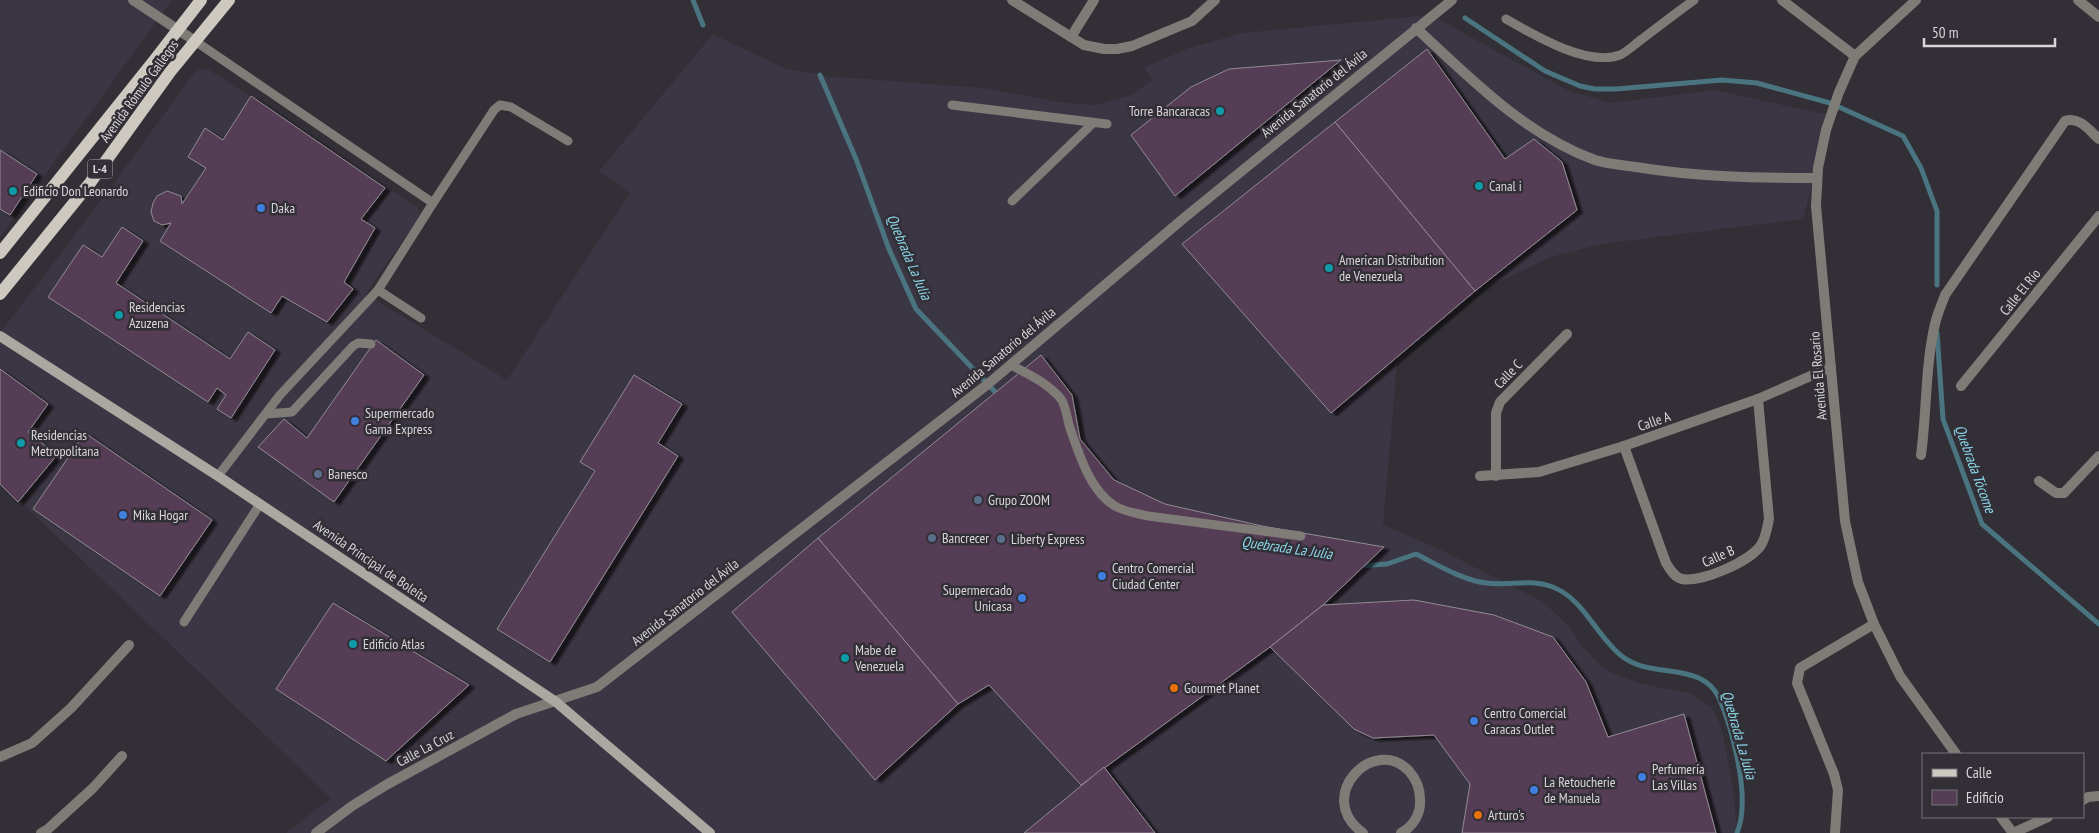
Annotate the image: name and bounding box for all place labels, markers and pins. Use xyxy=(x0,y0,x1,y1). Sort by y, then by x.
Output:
place label: Torre Bancaracas xyxy=(1129,102,1210,120)
marker: Torre Bancaracas xyxy=(1214,105,1226,117)
place label: Canal i xyxy=(1489,177,1522,195)
marker: Canal i xyxy=(1473,180,1485,192)
place label: Edificio Don Leonardo xyxy=(23,182,128,200)
marker: Edificio Don Leonardo xyxy=(7,185,19,197)
place label: Daka xyxy=(271,199,295,217)
marker: Daka xyxy=(255,202,267,214)
place label: American Distribution de Venezuela xyxy=(1339,251,1444,285)
marker: American Distribution de Venezuela xyxy=(1323,262,1335,274)
place label: Residencias Azuzena xyxy=(129,298,185,332)
marker: Residencias Azuzena xyxy=(113,309,125,321)
place label: Supermercado Gama Express xyxy=(365,404,434,438)
marker: Supermercado Gama Express xyxy=(349,415,361,427)
place label: Residencias Metropolitana xyxy=(31,426,99,460)
marker: Residencias Metropolitana xyxy=(15,437,27,449)
place label: Banesco xyxy=(328,465,368,483)
marker: Banesco xyxy=(312,468,324,480)
place label: Grupo ZOOM xyxy=(988,491,1050,509)
marker: Grupo ZOOM xyxy=(972,494,984,506)
place label: Mika Hogar xyxy=(133,506,188,524)
marker: Mika Hogar xyxy=(117,509,129,521)
place label: Bancrecer xyxy=(942,529,989,547)
place label: Liberty Express xyxy=(1011,530,1085,548)
marker: Bancrecer xyxy=(926,532,938,544)
marker: Liberty Express xyxy=(995,533,1007,545)
place label: Centro Comercial Ciudad Center xyxy=(1112,559,1195,593)
marker: Centro Comercial Ciudad Center xyxy=(1096,570,1108,582)
place label: Supermercado Unicasa xyxy=(943,581,1012,615)
marker: Supermercado Unicasa xyxy=(1016,592,1028,604)
place label: Edificio Atlas xyxy=(363,635,425,653)
marker: Edificio Atlas xyxy=(347,638,359,650)
place label: Mabe de Venezuela xyxy=(854,641,904,675)
marker: Mabe de Venezuela xyxy=(839,652,851,664)
place label: Gourmet Planet xyxy=(1184,679,1260,697)
marker: Gourmet Planet xyxy=(1168,682,1180,694)
place label: Centro Comercial Caracas Outlet xyxy=(1484,704,1567,738)
marker: Centro Comercial Caracas Outlet xyxy=(1468,715,1480,727)
place label: Perfumería Las Villas xyxy=(1652,760,1705,794)
marker: Perfumería Las Villas xyxy=(1636,771,1648,783)
place label: La Retoucherie de Manuela xyxy=(1544,773,1616,807)
marker: La Retoucherie de Manuela xyxy=(1528,784,1540,796)
place label: Arturo's xyxy=(1488,806,1525,824)
marker: Arturo's xyxy=(1472,809,1484,821)

